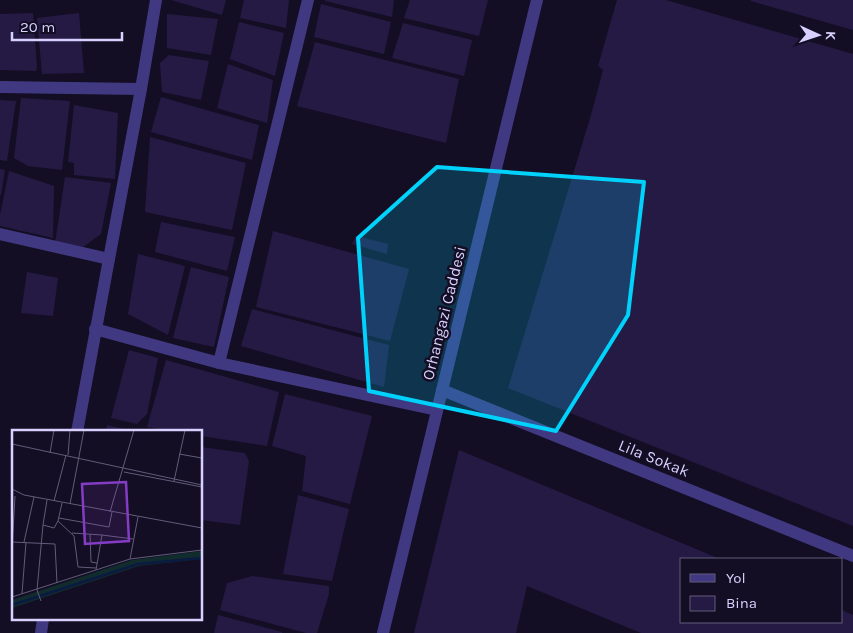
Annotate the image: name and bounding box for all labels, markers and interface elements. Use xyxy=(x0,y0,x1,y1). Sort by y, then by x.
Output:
scale bar xyxy=(12,10,122,42)
north arrow xyxy=(793,10,843,60)
text: 20 m xyxy=(20,18,55,36)
text: K xyxy=(822,31,839,42)
street label: Orhangazi Caddesi xyxy=(418,244,470,382)
inset map xyxy=(12,430,202,620)
street label: Lila Sokak xyxy=(616,435,692,481)
legend xyxy=(680,558,843,623)
text: Yol xyxy=(726,569,746,587)
text: Bina xyxy=(726,594,757,612)

